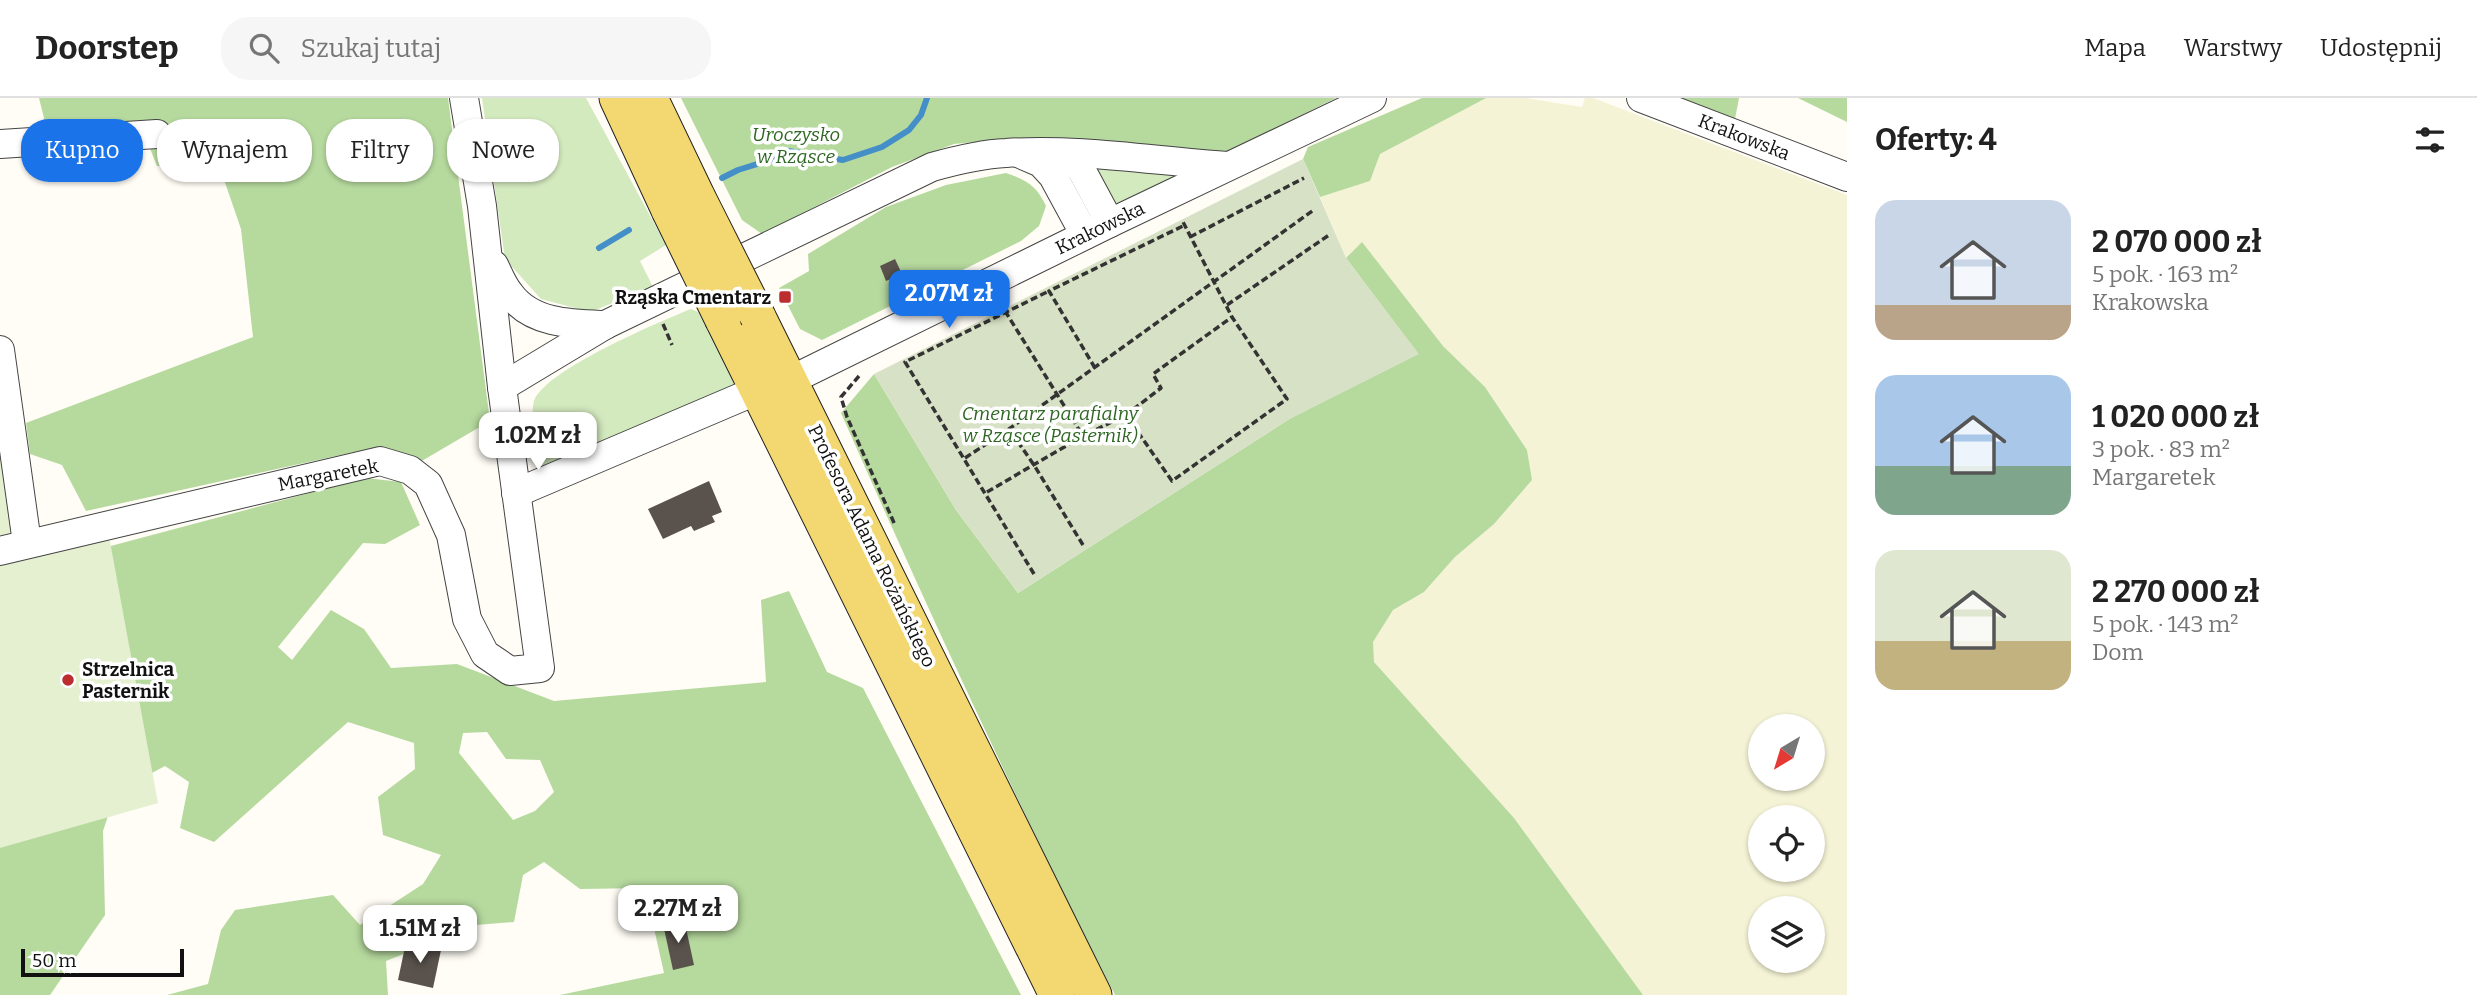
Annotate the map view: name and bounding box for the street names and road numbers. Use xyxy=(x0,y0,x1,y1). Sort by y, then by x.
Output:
street label: Krakowska xyxy=(1695,109,1794,165)
street label: Krakowska xyxy=(1052,196,1149,259)
street label: Profesora Adama Rożańskiego xyxy=(803,421,941,671)
street label: Margaretek xyxy=(276,454,380,496)

